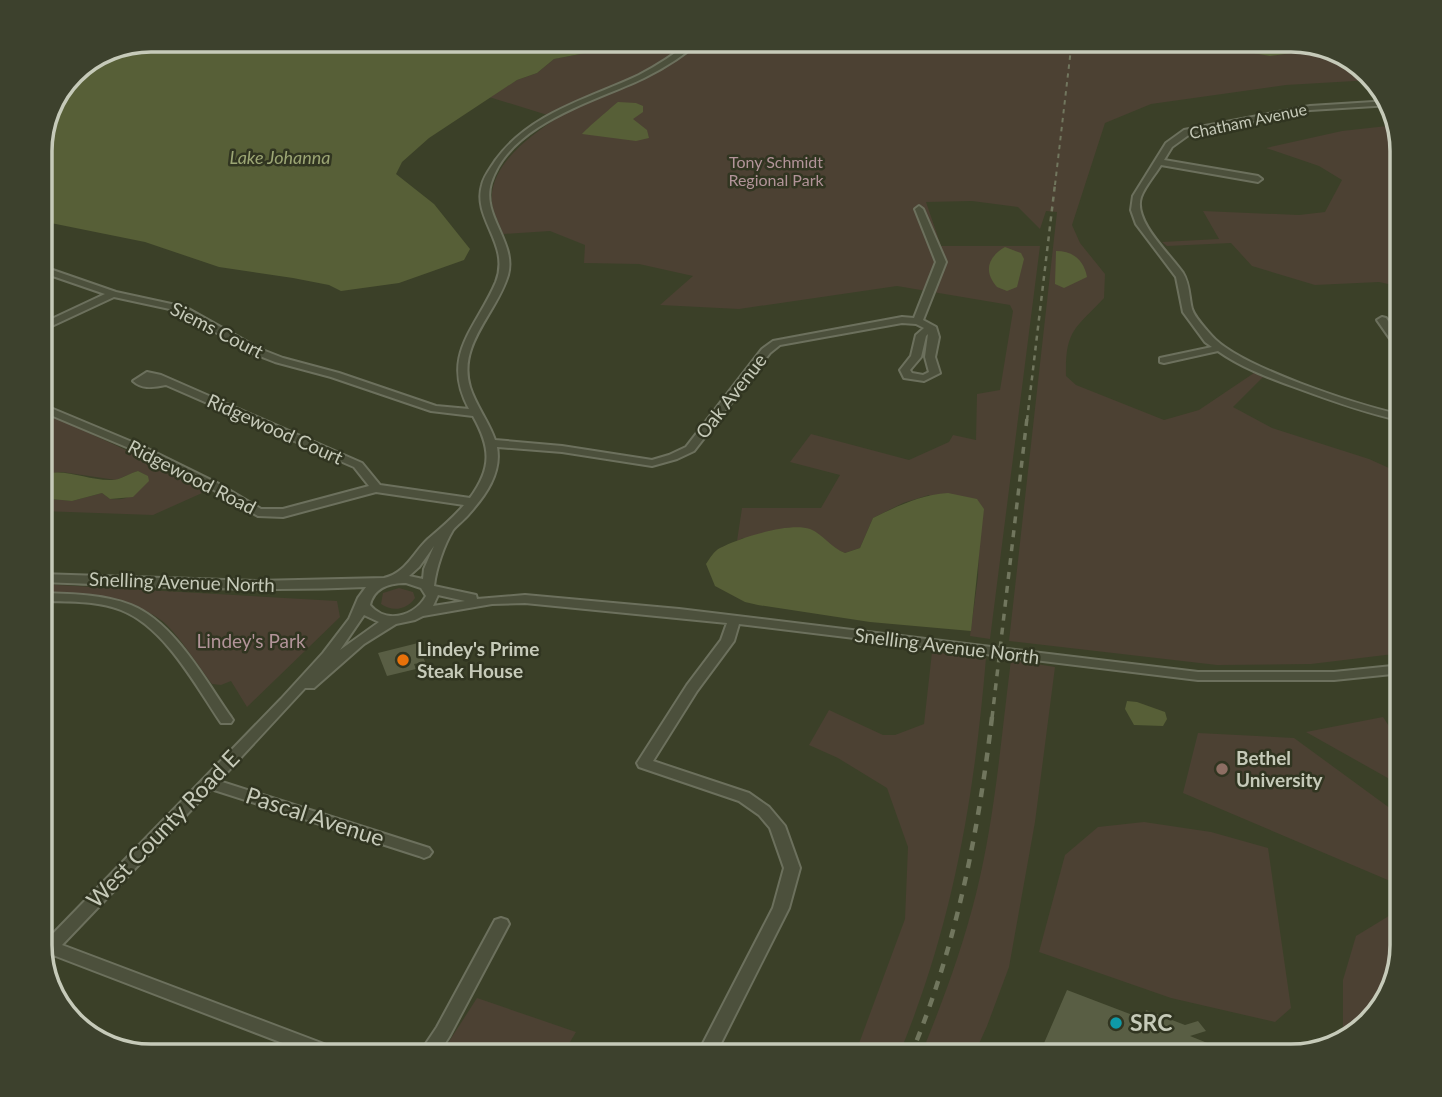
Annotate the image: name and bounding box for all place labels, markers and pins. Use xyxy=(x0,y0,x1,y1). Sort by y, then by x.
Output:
place label: Lindey's Prime Steak House xyxy=(417,637,539,682)
marker: Lindey's Prime Steak House xyxy=(395,652,411,668)
place label: Bethel University xyxy=(1236,746,1324,791)
marker: Bethel University xyxy=(1214,761,1230,777)
place label: SRC xyxy=(1130,1008,1172,1036)
marker: SRC xyxy=(1108,1015,1124,1031)

